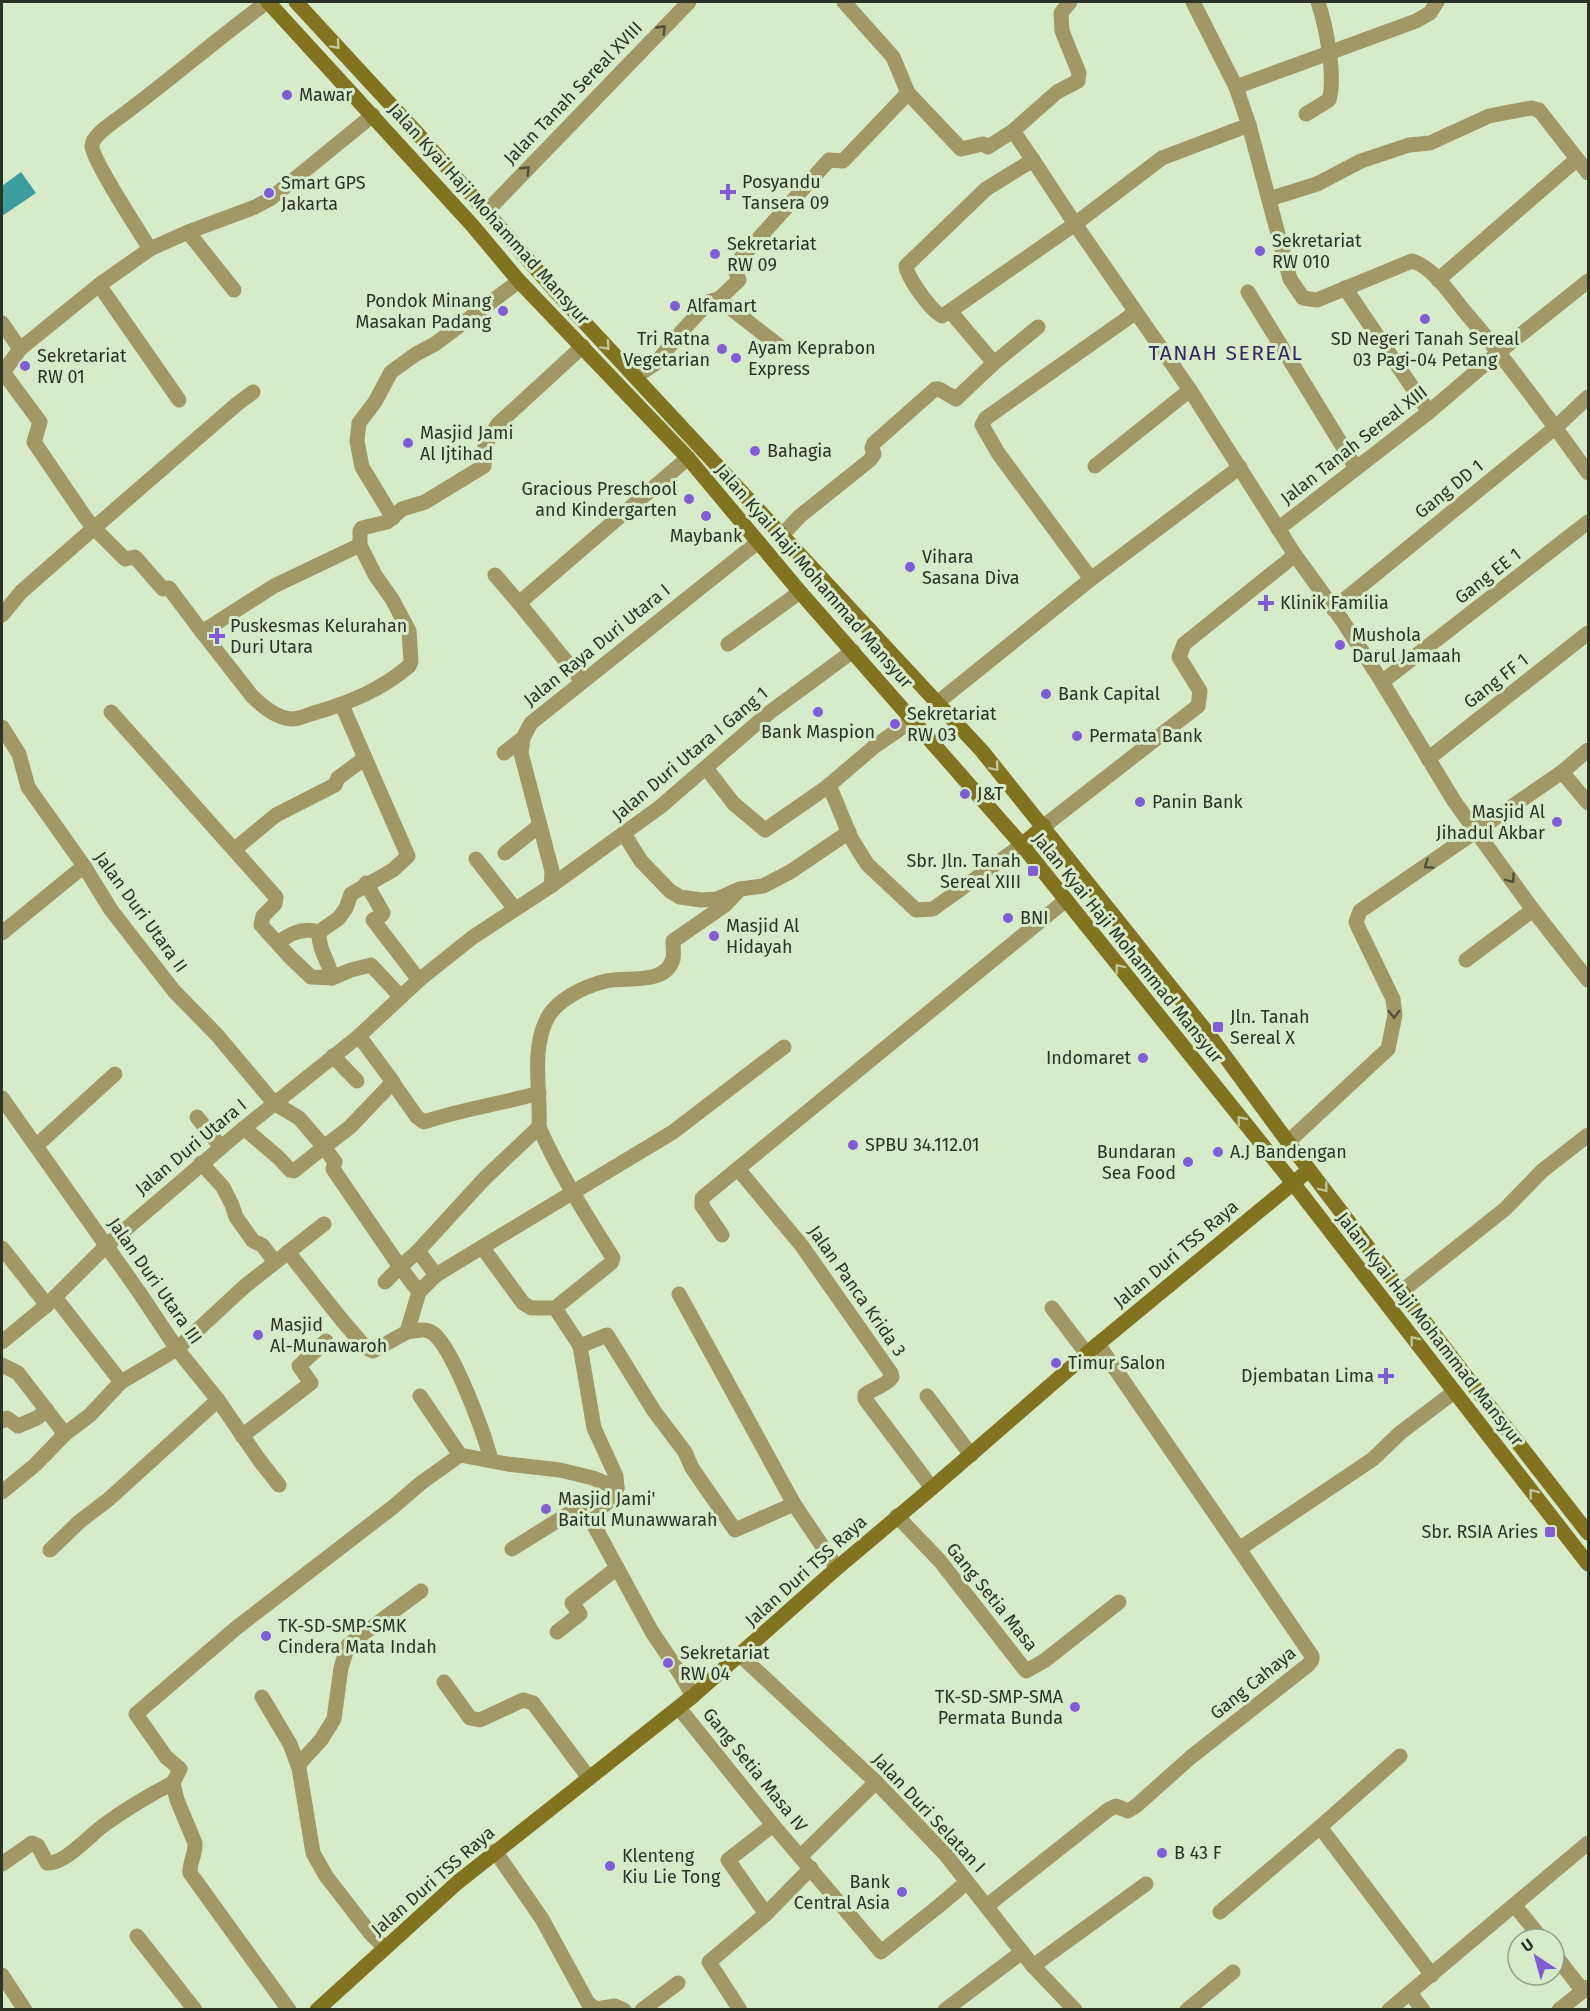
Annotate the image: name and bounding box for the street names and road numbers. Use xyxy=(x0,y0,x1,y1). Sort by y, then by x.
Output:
street label: Jalan Tanah Sereal XVIII xyxy=(499,17,647,169)
street label: Jalan Kyai Haji Mohammad Mansyur xyxy=(384,99,594,329)
street label: Jalan Tanah Sereal XIII xyxy=(1276,381,1432,509)
street label: Gang DD 1 xyxy=(1410,455,1488,523)
street label: Jalan Kyai Haji Mohammad Mansyur xyxy=(710,459,918,693)
street label: Gang EE 1 xyxy=(1451,543,1525,609)
street label: Jalan Raya Duri Utara I xyxy=(519,579,675,711)
street label: Gang FF 1 xyxy=(1459,649,1533,713)
street label: Jalan Duri Utara I Gang 1 xyxy=(608,682,772,826)
street label: Jalan Kyai Haji Mohammad Mansyur xyxy=(1028,828,1228,1068)
street label: Jalan Duri Utara II xyxy=(90,847,192,977)
street label: Jalan Duri Utara I xyxy=(131,1094,251,1200)
street label: Jalan Duri TSS Raya xyxy=(1109,1195,1243,1313)
street label: Jalan Kyai Haji Mohammad Mansyur xyxy=(1332,1208,1528,1450)
street label: Jalan Duri Utara III xyxy=(103,1214,207,1348)
street label: Jalan Panca Krida 3 xyxy=(804,1221,910,1361)
street label: Jalan Duri TSS Raya xyxy=(741,1511,871,1631)
street label: Gang Setia Masa xyxy=(942,1538,1042,1656)
street label: Gang Cahaya xyxy=(1206,1642,1300,1724)
street label: Gang Setia Masa IV xyxy=(698,1704,812,1836)
street label: Jalan Duri Selatan I xyxy=(868,1749,990,1877)
street label: Jalan Duri TSS Raya xyxy=(367,1822,499,1940)

